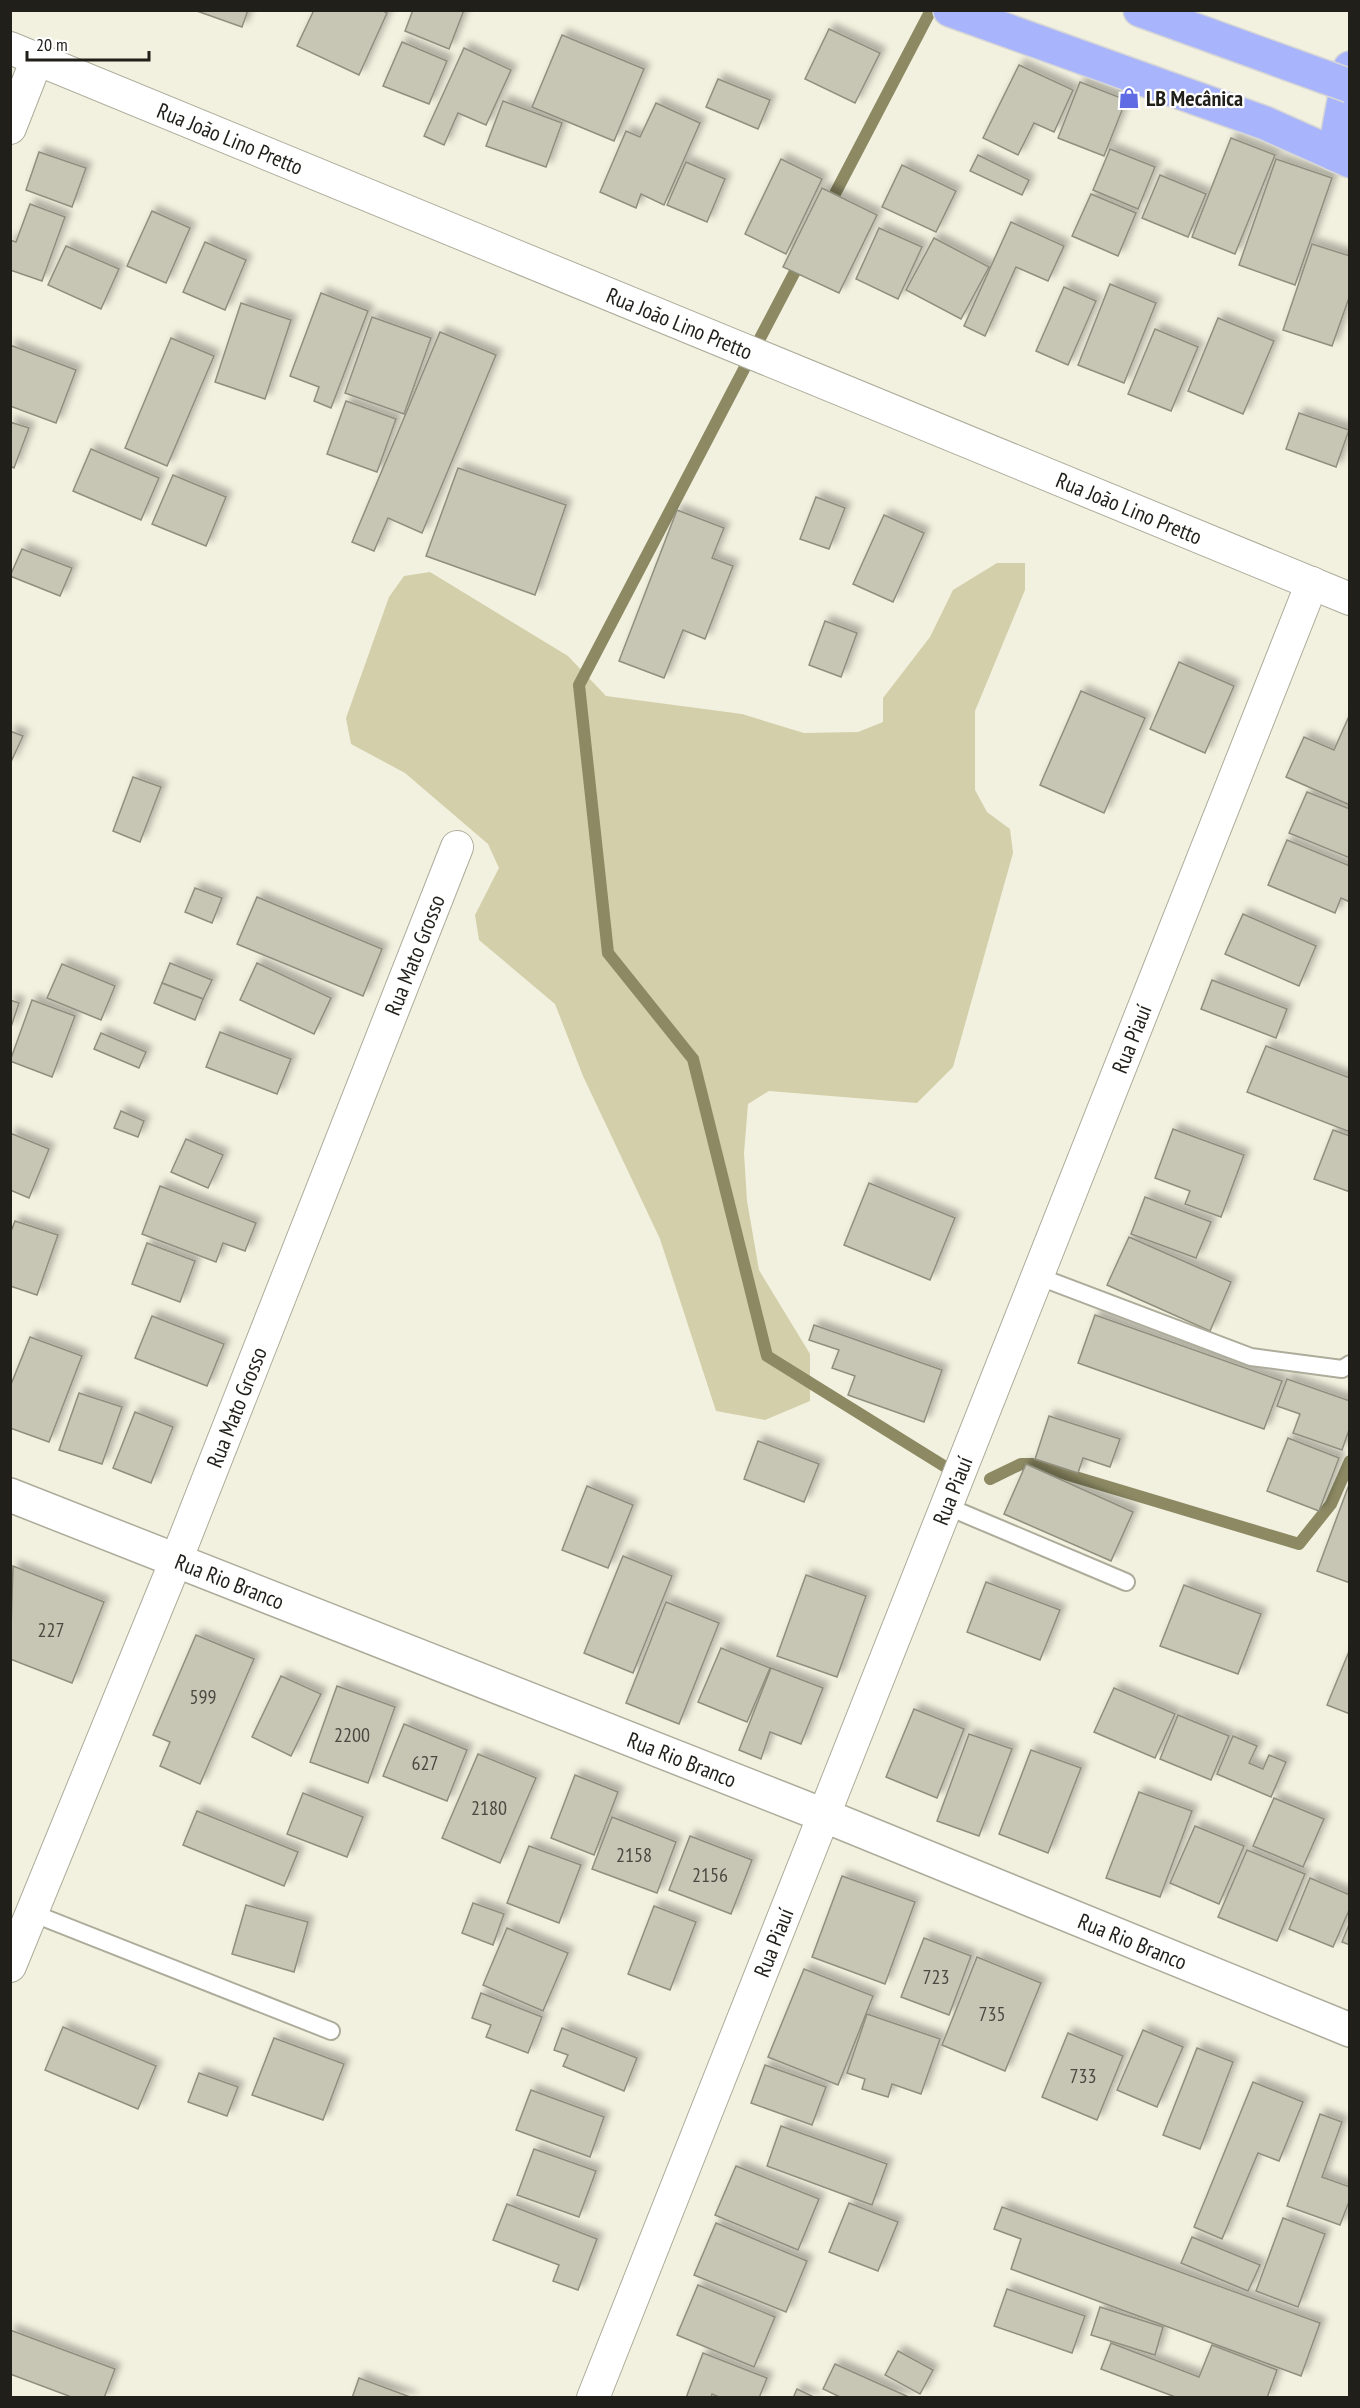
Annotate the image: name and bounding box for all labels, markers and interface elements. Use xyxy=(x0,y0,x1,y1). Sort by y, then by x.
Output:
scale bar xyxy=(27,24,148,62)
text: 20 m xyxy=(36,33,68,56)
place label: LB Mecânica xyxy=(1146,84,1243,112)
shop icon: LB Mecânica xyxy=(1117,86,1141,110)
street label: Rua João Lino Pretto xyxy=(153,96,307,181)
street label: Rua João Lino Pretto xyxy=(603,281,757,366)
street label: Rua João Lino Pretto xyxy=(1052,466,1206,551)
street label: Rua Mato Grosso xyxy=(378,891,451,1019)
street label: Rua Piauí xyxy=(1105,1000,1158,1077)
street label: Rua Mato Grosso xyxy=(200,1343,273,1471)
street label: Rua Piauí xyxy=(926,1452,979,1529)
street label: Rua Rio Branco xyxy=(171,1547,288,1616)
house number: 227 xyxy=(38,1617,65,1643)
house number: 599 xyxy=(190,1684,217,1710)
house number: 2200 xyxy=(334,1722,370,1748)
street label: Rua Rio Branco xyxy=(623,1725,740,1794)
house number: 627 xyxy=(412,1750,439,1776)
house number: 2180 xyxy=(471,1795,507,1821)
house number: 2158 xyxy=(616,1842,652,1868)
house number: 2156 xyxy=(692,1862,728,1888)
street label: Rua Piauí xyxy=(747,1904,800,1981)
street label: Rua Rio Branco xyxy=(1074,1907,1191,1976)
house number: 723 xyxy=(923,1964,950,1990)
house number: 735 xyxy=(979,2001,1006,2027)
house number: 733 xyxy=(1070,2063,1097,2089)

